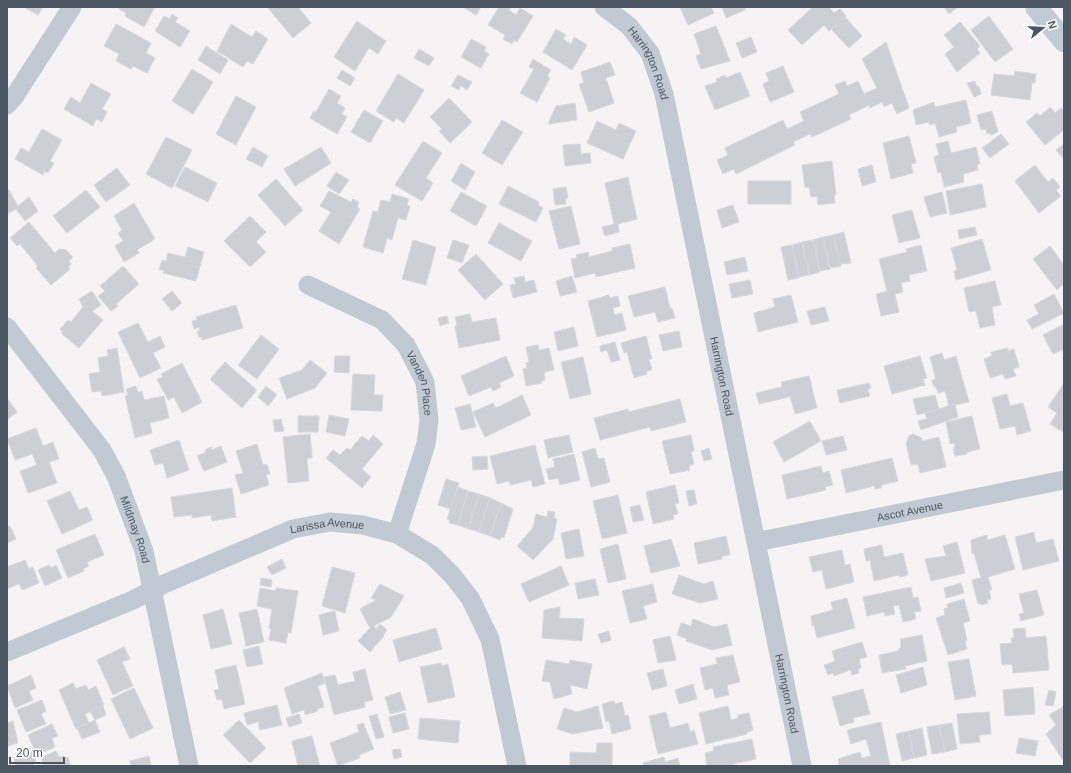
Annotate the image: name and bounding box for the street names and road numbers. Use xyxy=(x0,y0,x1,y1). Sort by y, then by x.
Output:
street label: Harrington Road xyxy=(626,24,671,101)
street label: Harrington Road xyxy=(708,335,736,417)
street label: Vanden Place xyxy=(404,349,435,416)
street label: Mildmay Road xyxy=(118,494,152,564)
street label: Ascot Avenue xyxy=(876,499,944,524)
street label: Larissa Avenue xyxy=(289,516,365,535)
street label: Harrington Road xyxy=(773,653,801,734)

